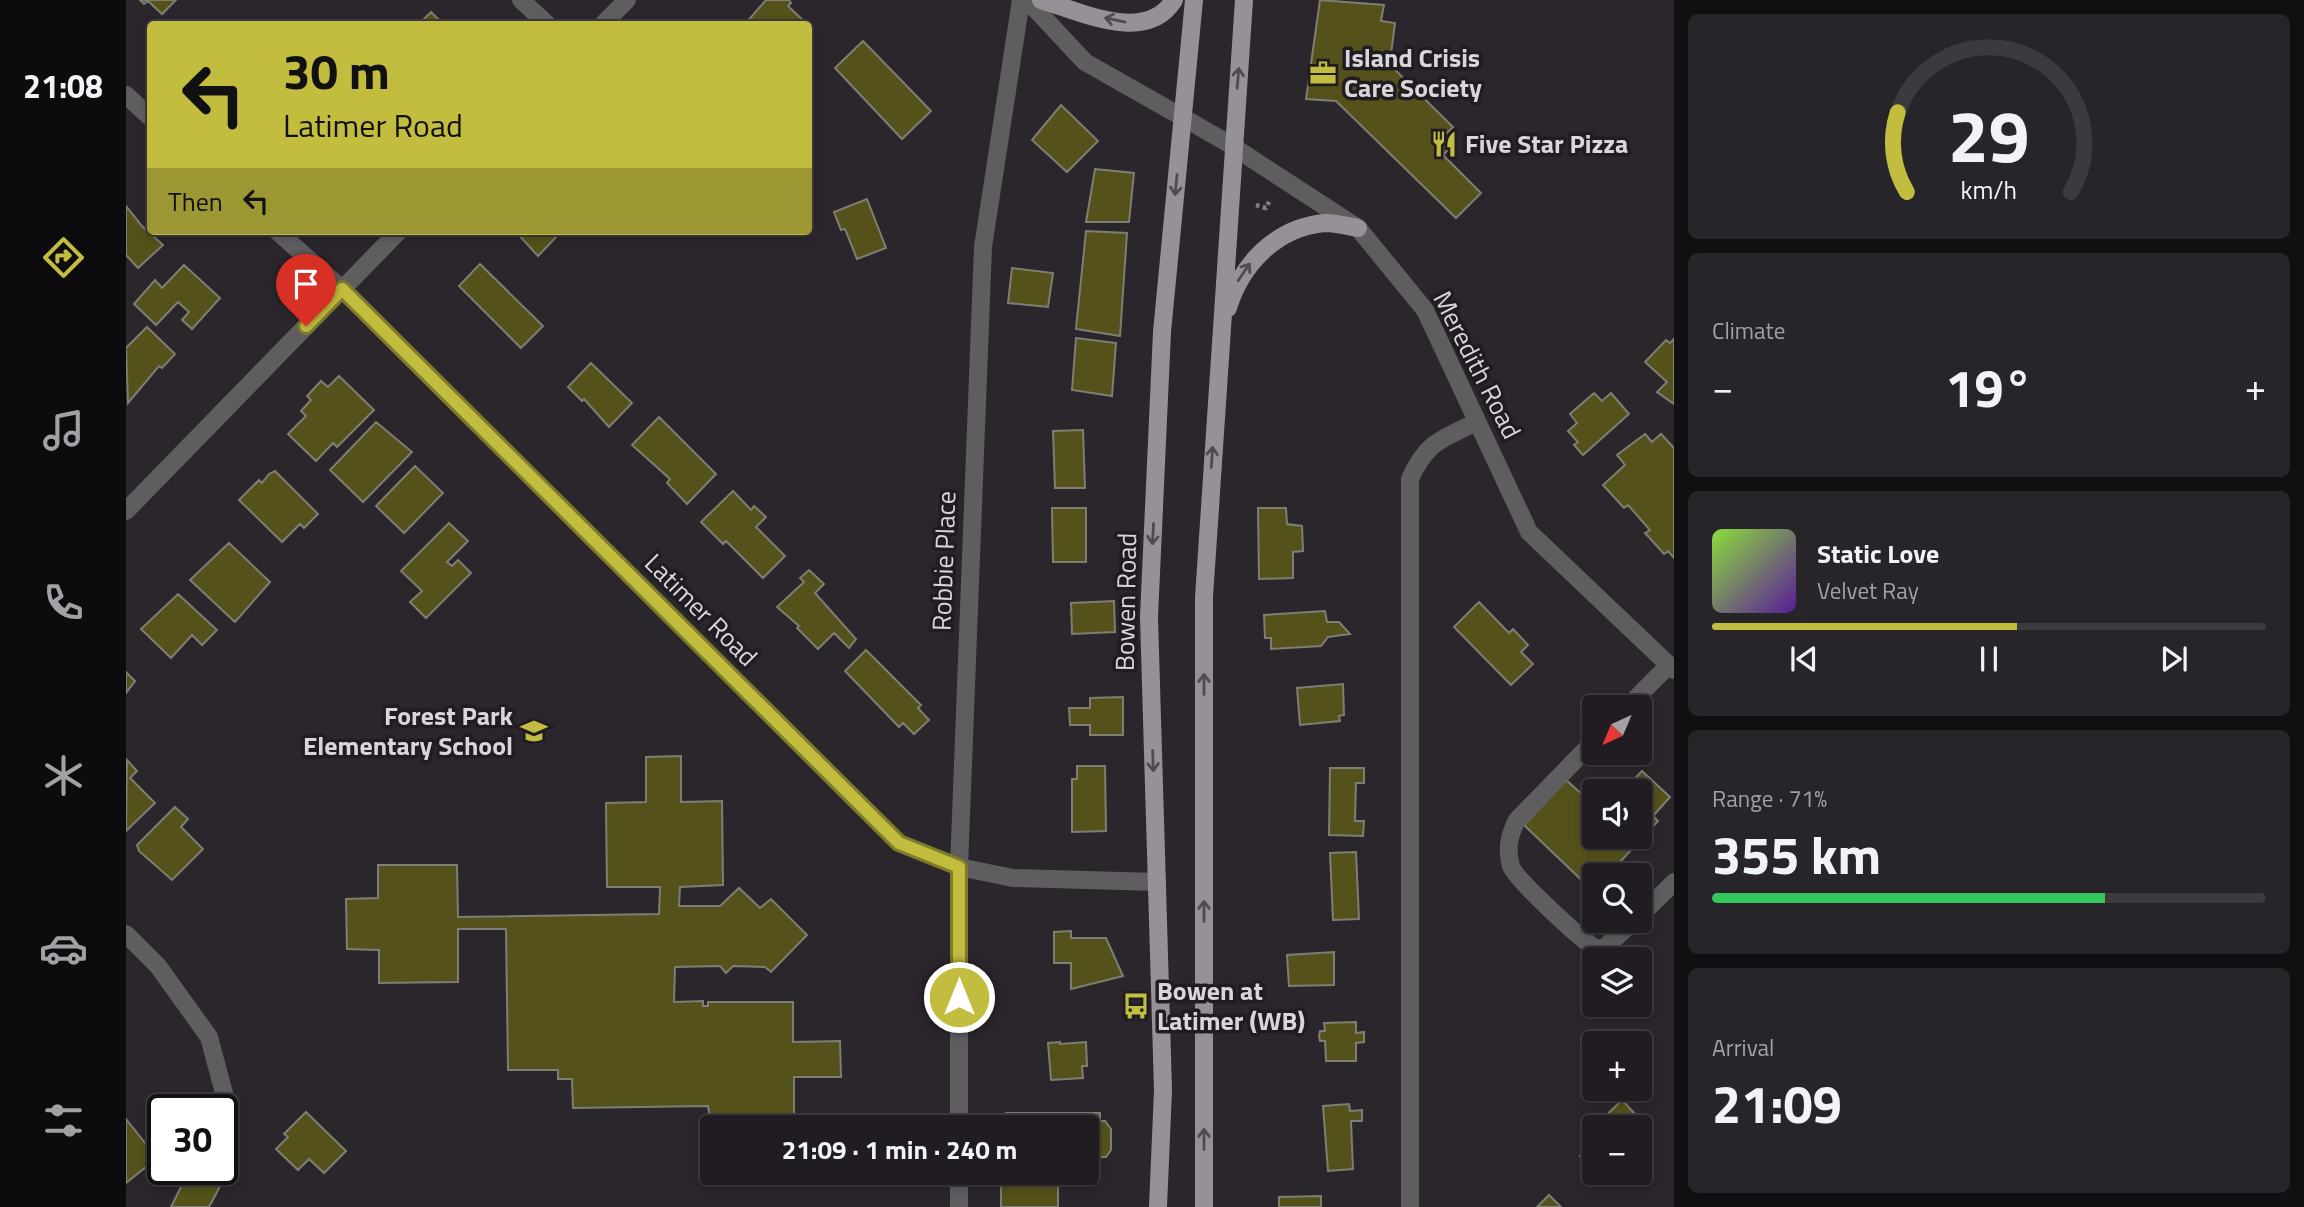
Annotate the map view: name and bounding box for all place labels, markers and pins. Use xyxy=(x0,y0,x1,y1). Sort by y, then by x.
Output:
place label: Island Crisis Care Society xyxy=(1344,38,1482,107)
office icon: Island Crisis Care Society xyxy=(1308,58,1338,88)
place label: Five Star Pizza xyxy=(1465,124,1628,163)
restaurant icon: Five Star Pizza xyxy=(1429,129,1459,159)
pin xyxy=(276,254,336,326)
place label: Forest Park Elementary School xyxy=(303,696,514,765)
school or university icon: Forest Park Elementary School xyxy=(519,716,549,746)
place label: Bowen at Latimer (WB) xyxy=(1157,971,1305,1040)
bus stop icon: Bowen at Latimer (WB) xyxy=(1121,991,1151,1021)

